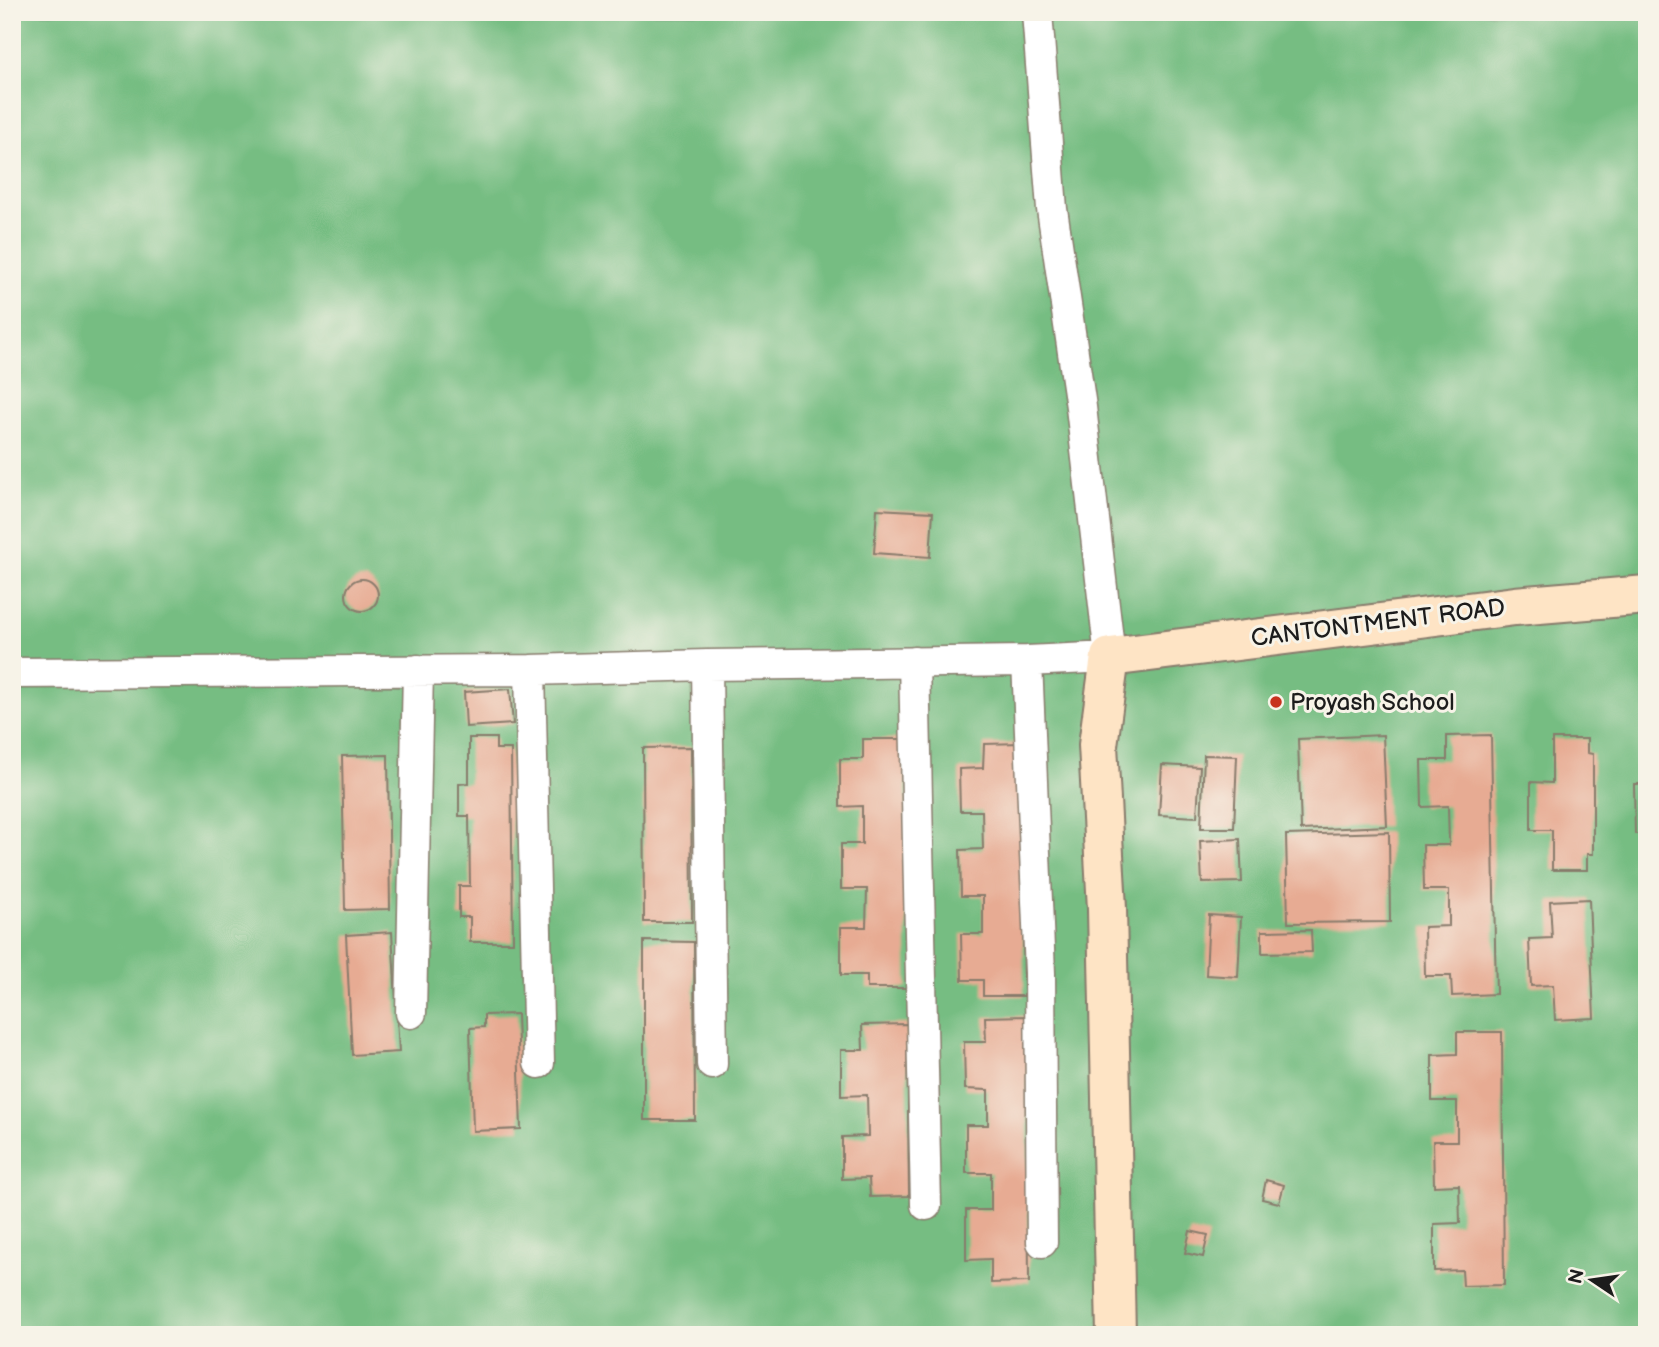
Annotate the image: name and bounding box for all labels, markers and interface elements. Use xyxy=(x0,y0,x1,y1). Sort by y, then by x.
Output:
street label: CANTONTMENT ROAD xyxy=(1249,593,1507,653)
place label: Proyash School xyxy=(1290,688,1455,717)
marker: Proyash School xyxy=(1268,694,1284,710)
north arrow xyxy=(1558,1246,1628,1316)
text: N xyxy=(1564,1267,1590,1286)

